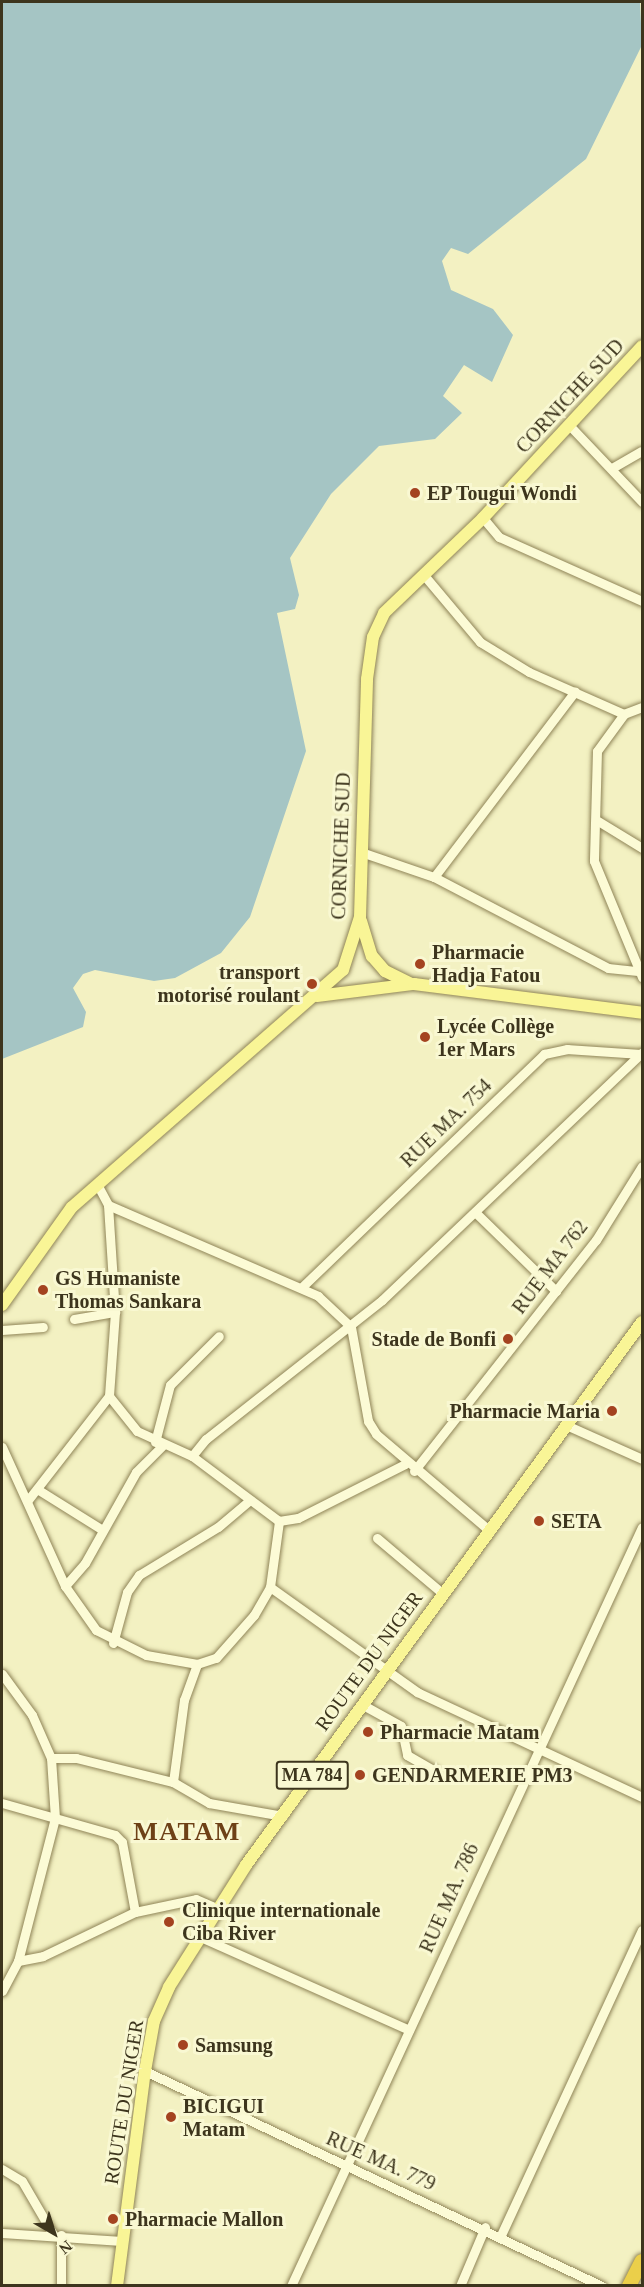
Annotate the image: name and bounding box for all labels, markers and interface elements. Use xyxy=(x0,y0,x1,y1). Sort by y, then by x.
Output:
street label: CORNICHE SUD xyxy=(511,334,629,458)
place label: EP Tougui Wondi xyxy=(427,481,579,505)
marker: EP Tougui Wondi xyxy=(408,486,422,500)
street label: CORNICHE SUD xyxy=(326,772,356,920)
place label: Pharmacie Hadja Fatou xyxy=(432,940,540,987)
marker: Pharmacie Hadja Fatou xyxy=(413,957,427,971)
place label: transport motorisé roulant xyxy=(158,960,300,1007)
marker: transport motorisé roulant xyxy=(305,977,319,991)
place label: Lycée Collège 1er Mars xyxy=(437,1014,554,1061)
marker: Lycée Collège 1er Mars xyxy=(418,1030,432,1044)
street label: RUE MA. 754 xyxy=(396,1074,496,1172)
street label: RUE MA 762 xyxy=(507,1215,593,1319)
place label: GS Humaniste Thomas Sankara xyxy=(55,1266,201,1313)
marker: GS Humaniste Thomas Sankara xyxy=(36,1283,50,1297)
place label: Stade de Bonfi xyxy=(372,1327,496,1351)
marker: Stade de Bonfi xyxy=(501,1332,515,1346)
place label: Pharmacie Maria xyxy=(450,1399,600,1423)
marker: Pharmacie Maria xyxy=(605,1404,619,1418)
place label: SETA xyxy=(551,1509,602,1533)
marker: SETA xyxy=(532,1514,546,1528)
street label: ROUTE DU NIGER xyxy=(310,1587,428,1735)
place label: Pharmacie Matam xyxy=(380,1720,539,1744)
marker: Pharmacie Matam xyxy=(361,1725,375,1739)
road number: MA 784 xyxy=(274,1760,350,1790)
place label: GENDARMERIE PM3 xyxy=(372,1763,573,1787)
marker: GENDARMERIE PM3 xyxy=(353,1768,367,1782)
district label: MATAM xyxy=(133,1816,241,1848)
street label: RUE MA. 786 xyxy=(414,1840,484,1956)
place label: Clinique internationale Ciba River xyxy=(182,1898,380,1945)
marker: Clinique internationale Ciba River xyxy=(160,1913,178,1931)
street label: ROUTE DU NIGER xyxy=(99,2018,149,2186)
place label: Samsung xyxy=(195,2033,273,2057)
marker: Samsung xyxy=(176,2038,190,2052)
place label: BICIGUI Matam xyxy=(183,2094,264,2141)
marker: BICIGUI Matam xyxy=(164,2110,178,2124)
street label: RUE MA. 779 xyxy=(323,2126,439,2196)
north arrow xyxy=(24,2203,84,2263)
place label: Pharmacie Mallon xyxy=(125,2207,283,2231)
marker: Pharmacie Mallon xyxy=(106,2212,120,2226)
text: N xyxy=(56,2237,75,2258)

